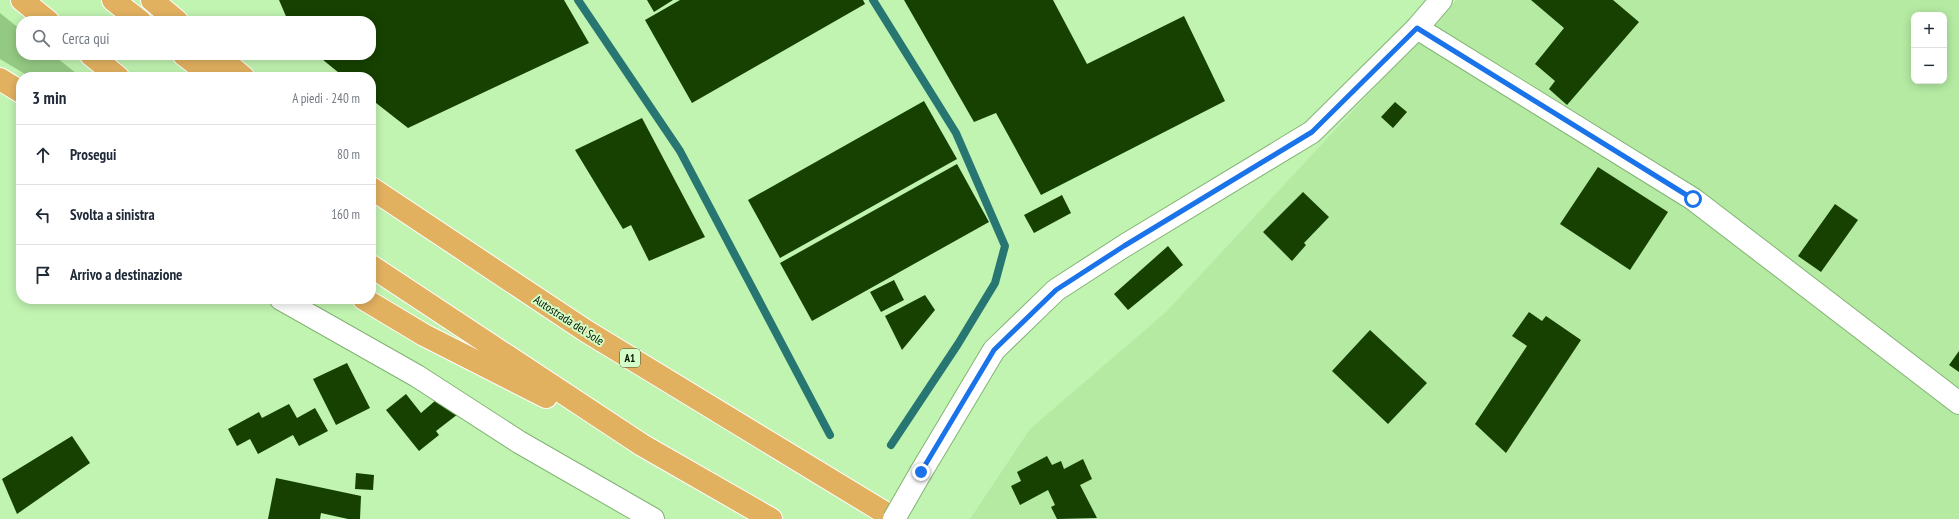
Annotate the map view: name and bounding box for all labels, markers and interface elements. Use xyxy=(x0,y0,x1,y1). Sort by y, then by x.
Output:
map controls xyxy=(1911,12,1947,84)
button: + xyxy=(1911,12,1947,48)
search box xyxy=(16,16,376,60)
icon: search xyxy=(30,27,52,49)
text: Cerca qui xyxy=(62,29,110,48)
button: − xyxy=(1911,48,1947,84)
text: 3 min xyxy=(32,87,66,109)
text: A piedi · 240 m xyxy=(292,90,360,107)
icon: ahead xyxy=(32,144,54,166)
text: Prosegui xyxy=(70,145,116,164)
text: 80 m xyxy=(337,146,360,163)
route start xyxy=(1684,190,1702,208)
icon: left xyxy=(32,204,54,226)
text: Svolta a sinistra xyxy=(70,205,155,224)
text: 160 m xyxy=(331,206,360,223)
icon: arrive xyxy=(32,264,54,286)
text: Arrivo a destinazione xyxy=(70,265,183,284)
street label: Autostrada del Sole xyxy=(531,292,607,348)
road number: A1 xyxy=(620,349,640,367)
route end xyxy=(912,463,930,481)

